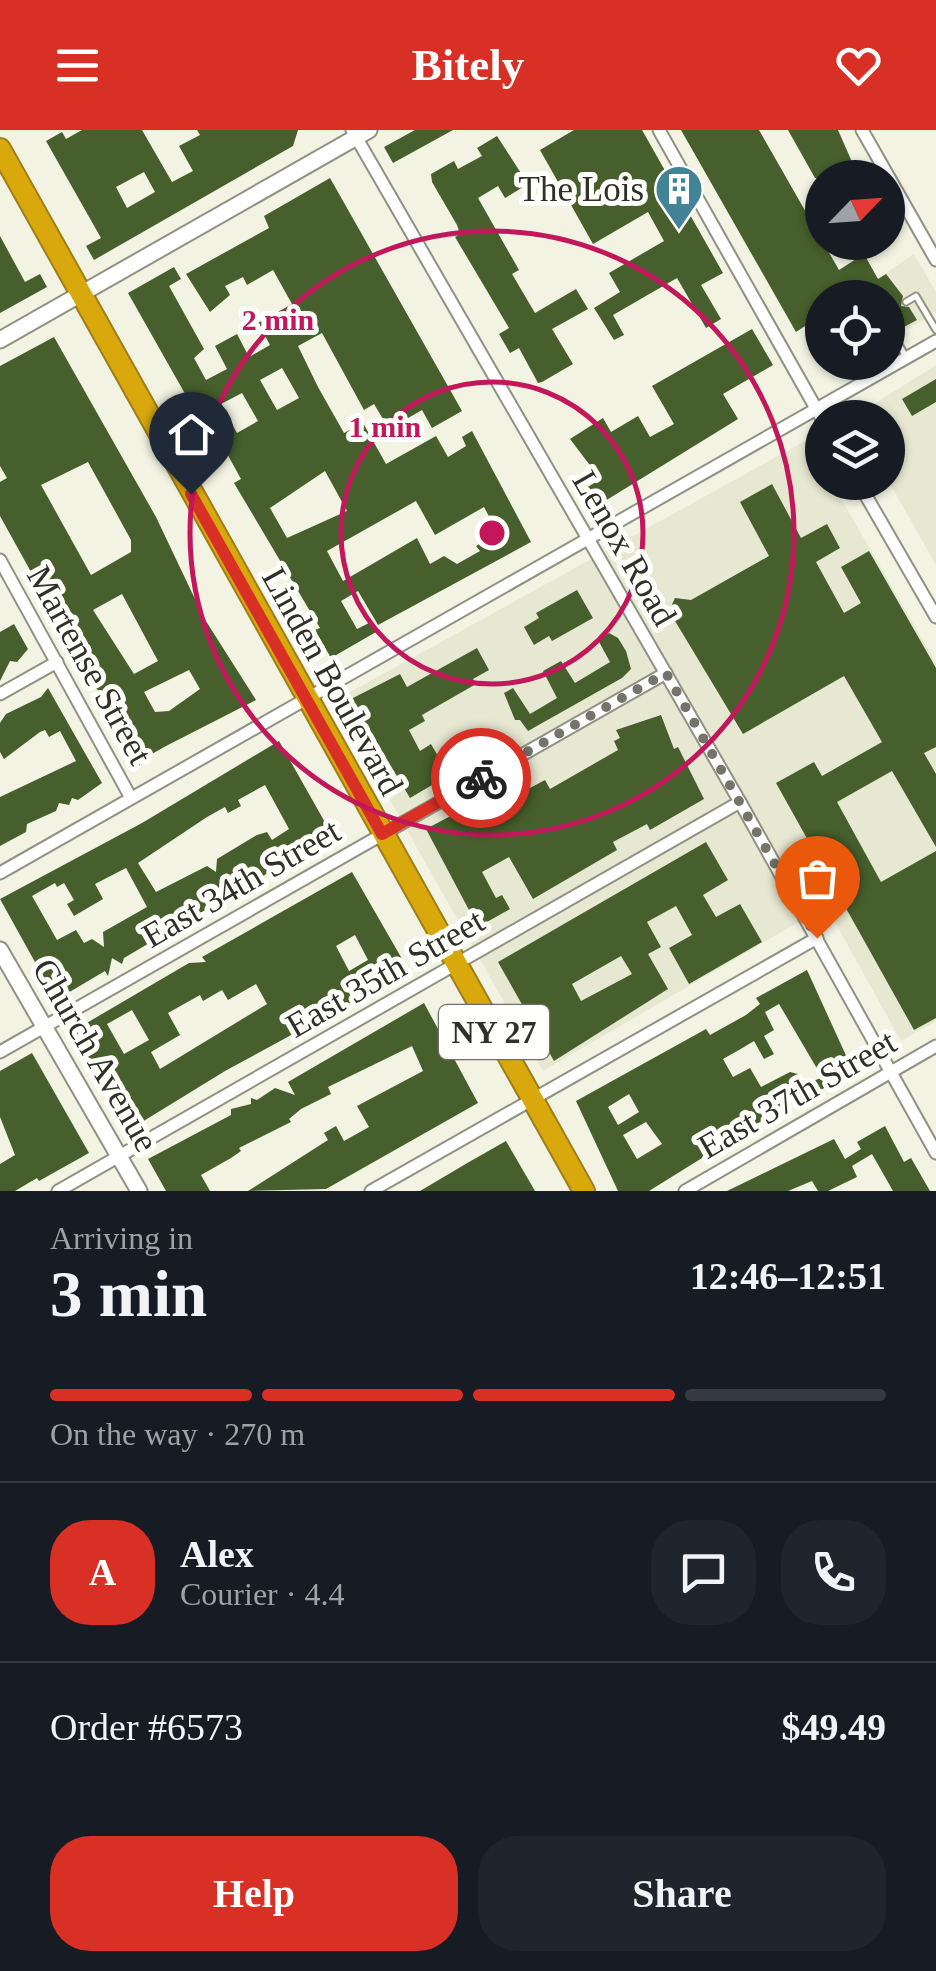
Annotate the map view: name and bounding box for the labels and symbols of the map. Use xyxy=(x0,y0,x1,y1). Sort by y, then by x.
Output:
north arrow xyxy=(805,160,905,260)
building icon: The Lois xyxy=(653,163,705,231)
place label: The Lois xyxy=(519,170,644,209)
text: 2 min xyxy=(242,303,315,336)
pin xyxy=(149,392,234,495)
text: 1 min xyxy=(349,410,422,443)
street label: Lenox Road xyxy=(565,464,685,633)
centre of rings xyxy=(474,515,510,551)
street label: Martense Street xyxy=(19,559,160,771)
street label: Linden Boulevard xyxy=(254,561,411,802)
courier xyxy=(431,728,531,828)
street label: East 34th Street xyxy=(136,811,347,956)
pin xyxy=(775,836,860,939)
street label: East 35th Street xyxy=(280,901,491,1046)
street label: Church Avenue xyxy=(25,952,166,1159)
road number: NY 27 xyxy=(439,1005,549,1059)
street label: East 37th Street xyxy=(692,1022,903,1167)

